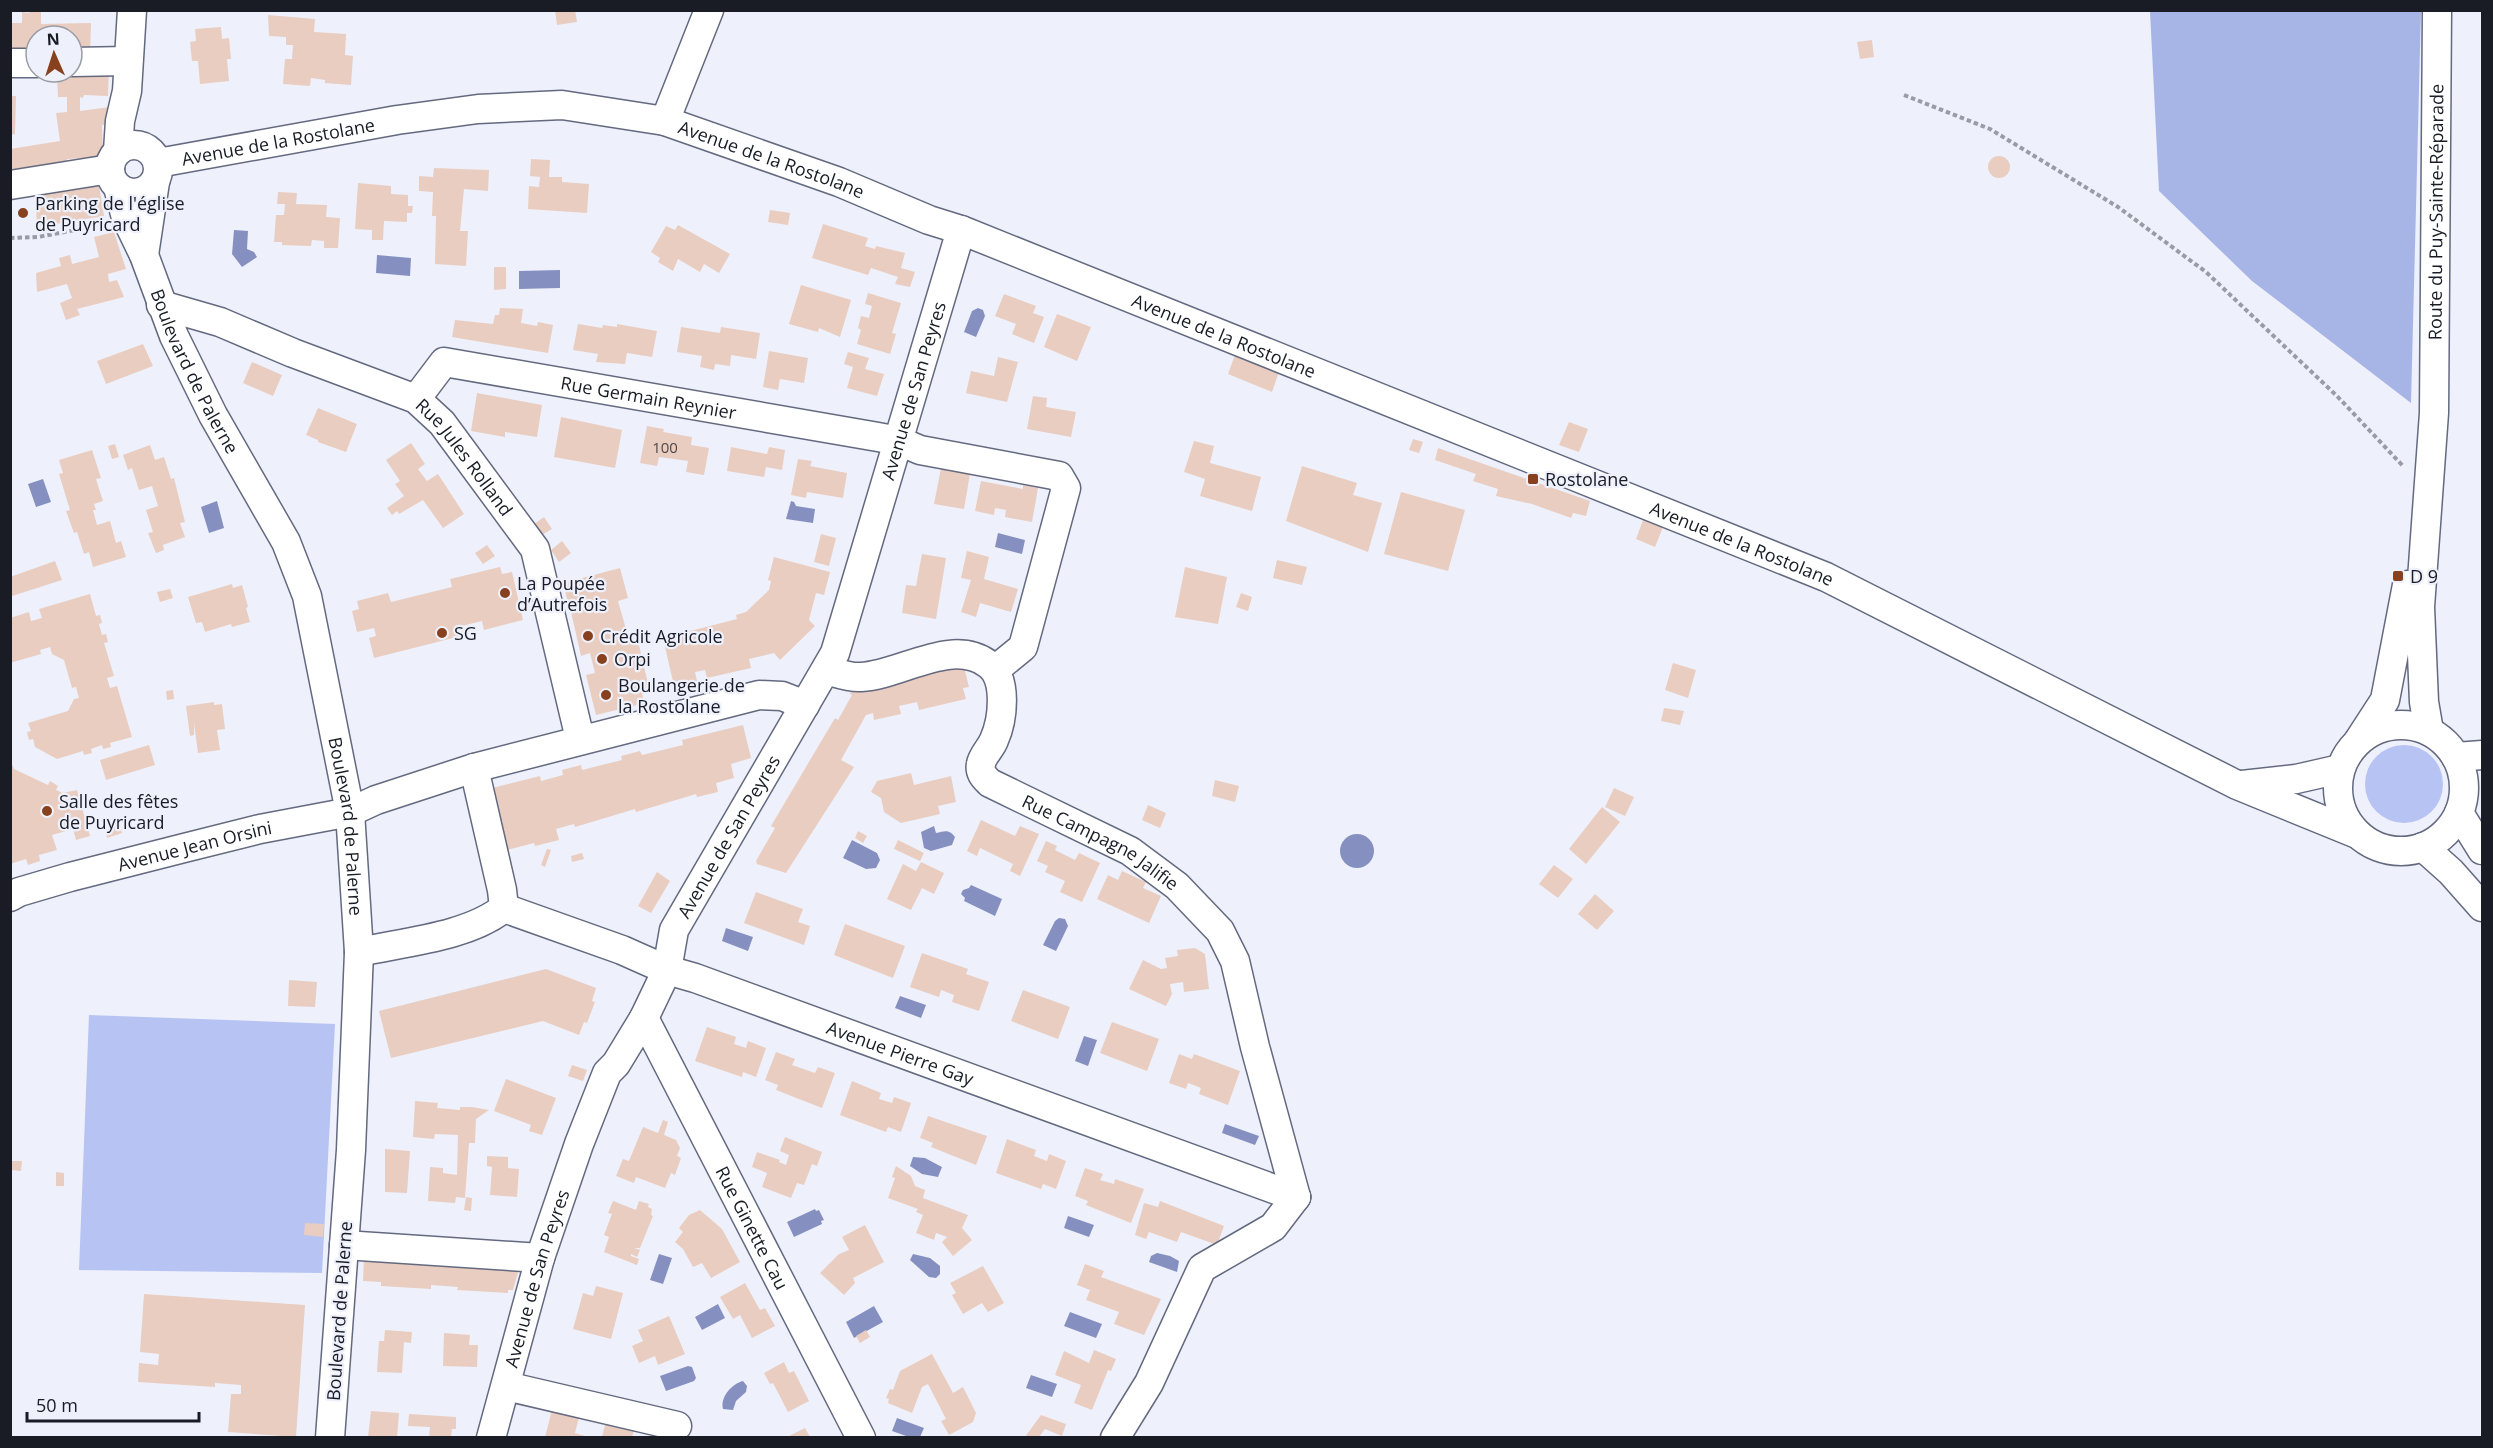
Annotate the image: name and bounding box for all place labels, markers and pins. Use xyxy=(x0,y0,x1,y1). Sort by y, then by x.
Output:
place label: Parking de l'église de Puyricard xyxy=(35,191,185,236)
marker: Parking de l'église de Puyricard xyxy=(16,206,30,220)
place label: Rostolane xyxy=(1545,467,1628,491)
marker: Rostolane xyxy=(1526,472,1540,486)
place label: D 9 xyxy=(2410,564,2438,588)
marker: D 9 xyxy=(2391,569,2405,583)
place label: La Poupée d’Autrefois xyxy=(517,571,607,616)
marker: La Poupée d’Autrefois xyxy=(498,586,512,600)
place label: SG xyxy=(454,621,477,645)
place label: Crédit Agricole xyxy=(600,624,723,648)
marker: SG xyxy=(435,626,449,640)
marker: Crédit Agricole xyxy=(581,629,595,643)
place label: Orpi xyxy=(614,647,651,671)
marker: Orpi xyxy=(595,652,609,666)
place label: Boulangerie de la Rostolane xyxy=(618,673,745,718)
marker: Boulangerie de la Rostolane xyxy=(599,688,613,702)
place label: Salle des fêtes de Puyricard xyxy=(59,789,178,834)
marker: Salle des fêtes de Puyricard xyxy=(40,804,54,818)

